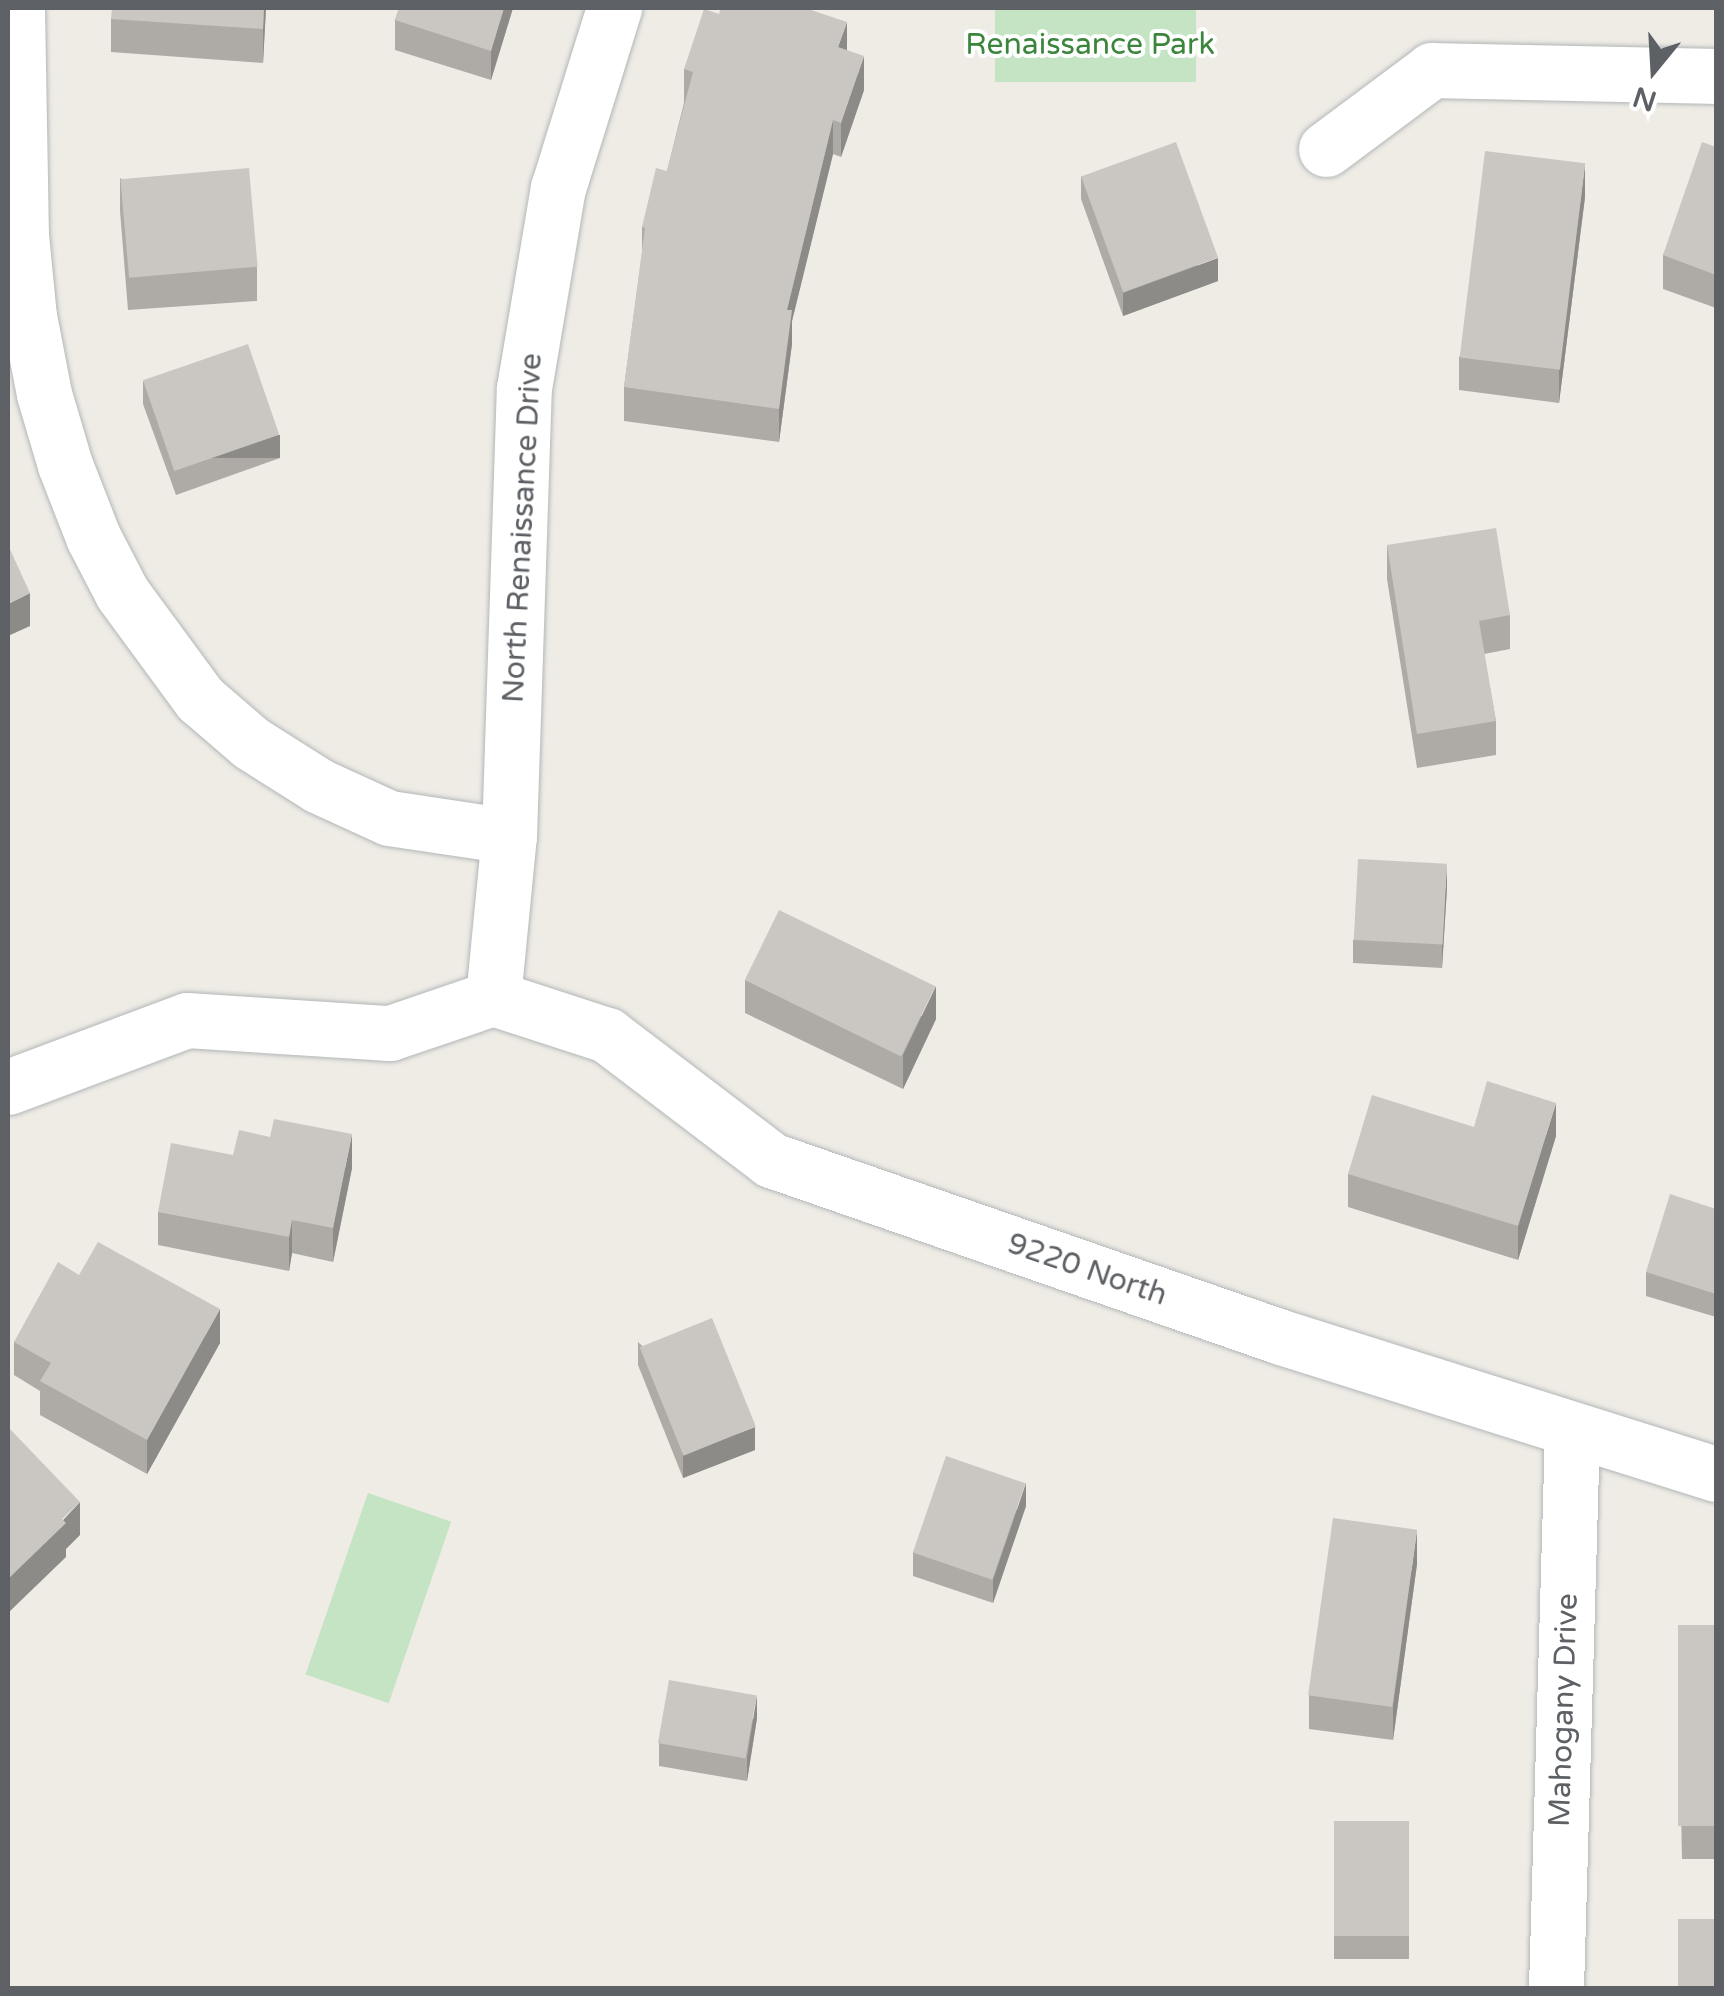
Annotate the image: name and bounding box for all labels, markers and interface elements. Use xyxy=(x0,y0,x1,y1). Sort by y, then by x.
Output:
north arrow xyxy=(1604,20,1704,120)
park label: Renaissance Park xyxy=(965,27,1215,63)
text: N xyxy=(1629,79,1661,118)
street label: North Renaissance Drive xyxy=(496,352,550,704)
street label: 9220 North xyxy=(1003,1226,1171,1314)
street label: Mahogany Drive xyxy=(1542,1592,1586,1828)

